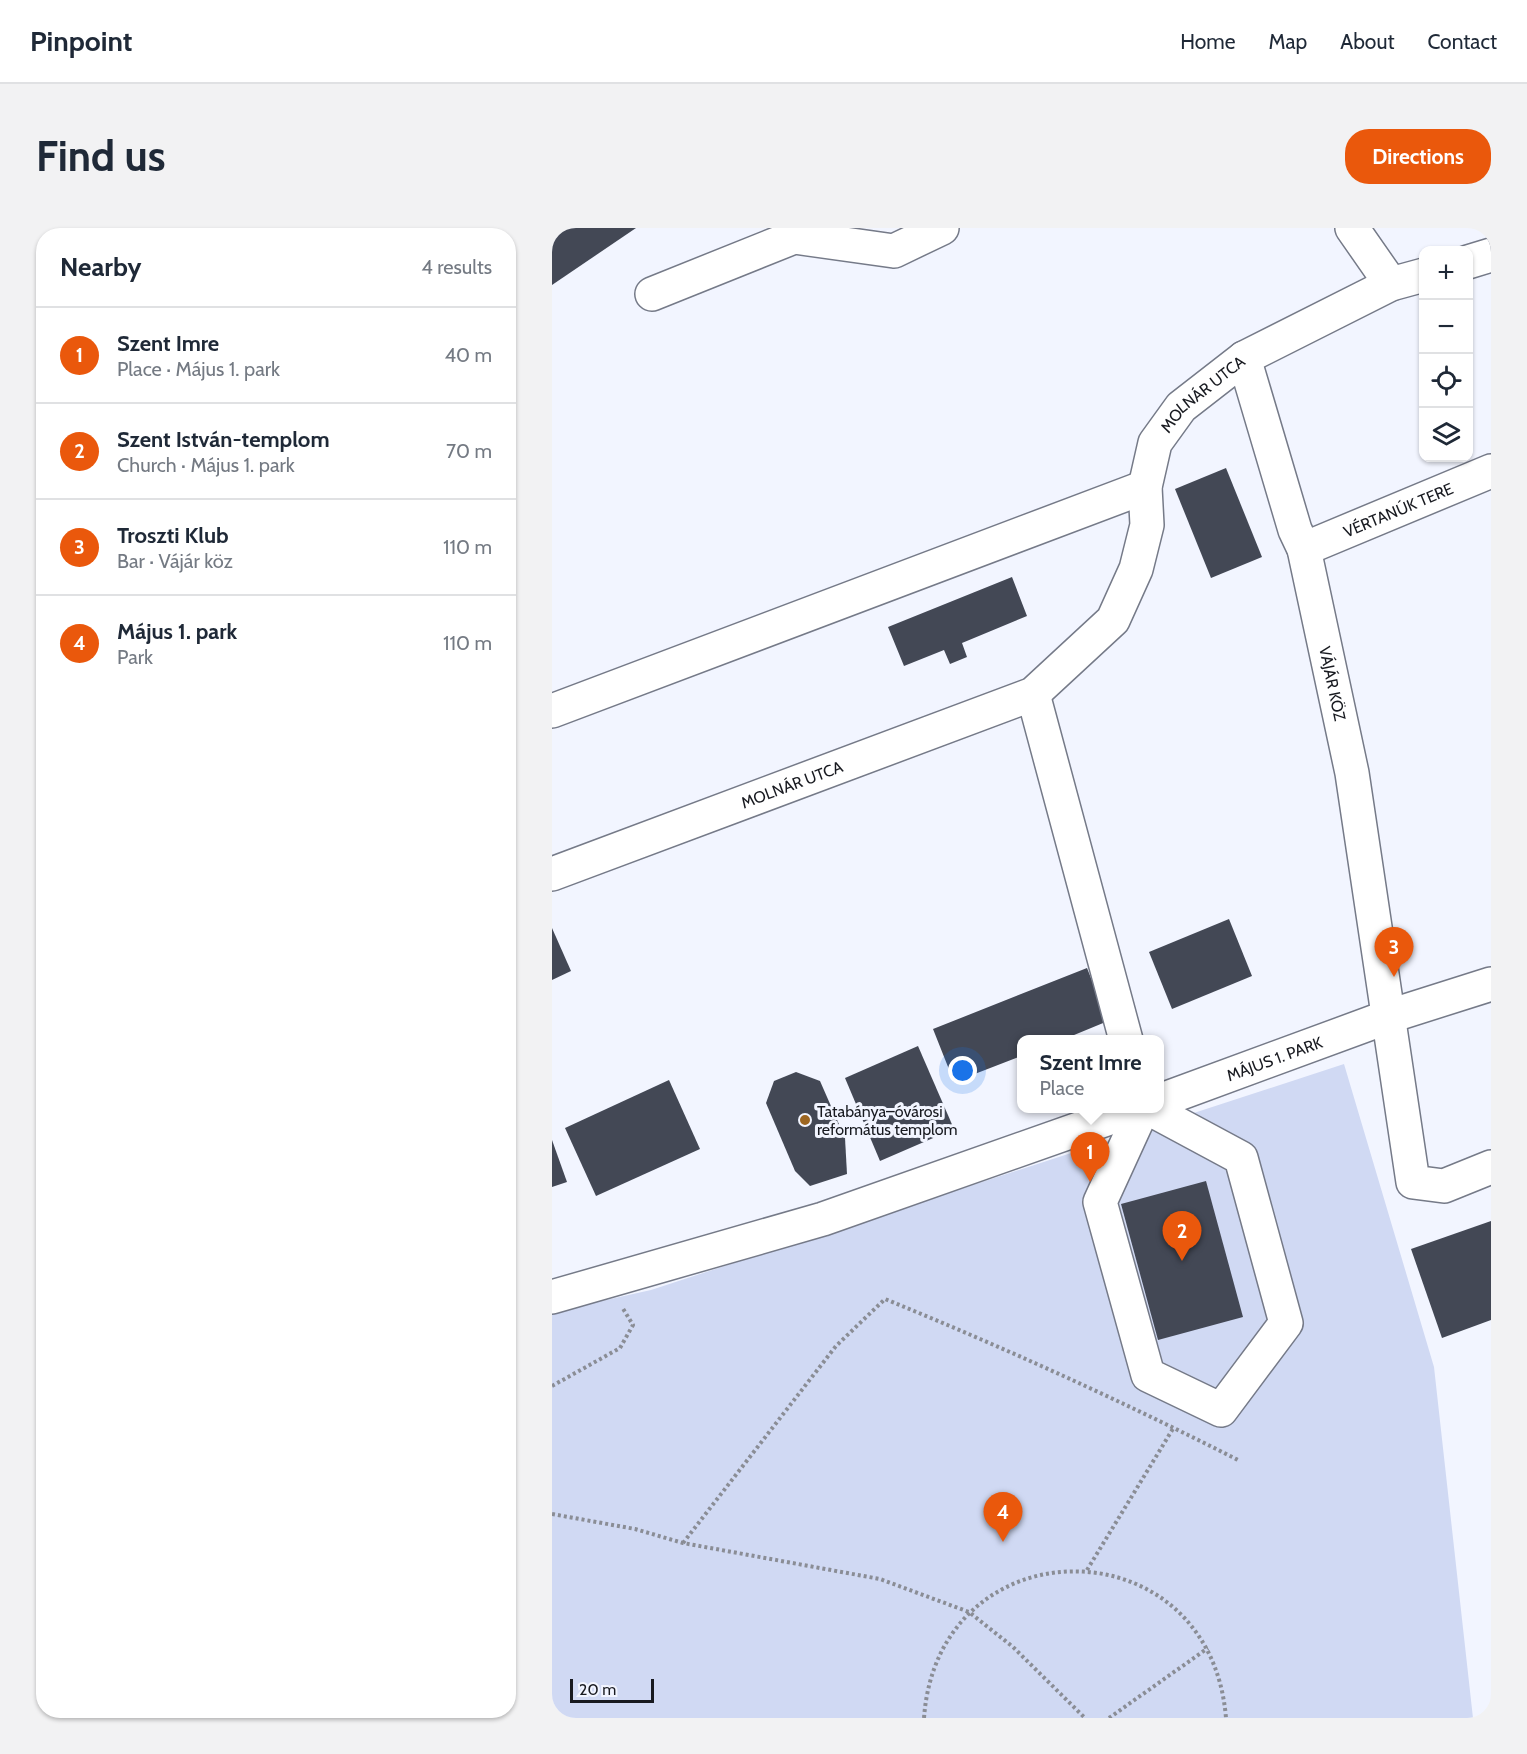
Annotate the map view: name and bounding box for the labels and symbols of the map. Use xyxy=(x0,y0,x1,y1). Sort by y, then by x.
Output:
street label: MOLNÁR UTCA xyxy=(1157,352,1249,436)
street label: VÉRTANÚK TERE xyxy=(1341,479,1456,542)
street label: VÁJÁR KÖZ xyxy=(1315,645,1350,723)
street label: MOLNÁR UTCA xyxy=(738,757,846,812)
pin: 3 xyxy=(1374,928,1414,977)
street label: MÁJUS 1. PARK xyxy=(1224,1033,1325,1085)
your location xyxy=(948,1056,977,1085)
place label: Tatabánya–óvárosi református templom xyxy=(817,1102,958,1139)
marker: Tatabánya–óvárosi református templom xyxy=(798,1113,812,1127)
pin: 1 xyxy=(1070,1132,1110,1182)
pin: 2 xyxy=(1162,1212,1202,1261)
pin: 4 xyxy=(984,1492,1022,1542)
scale bar xyxy=(570,1676,654,1704)

